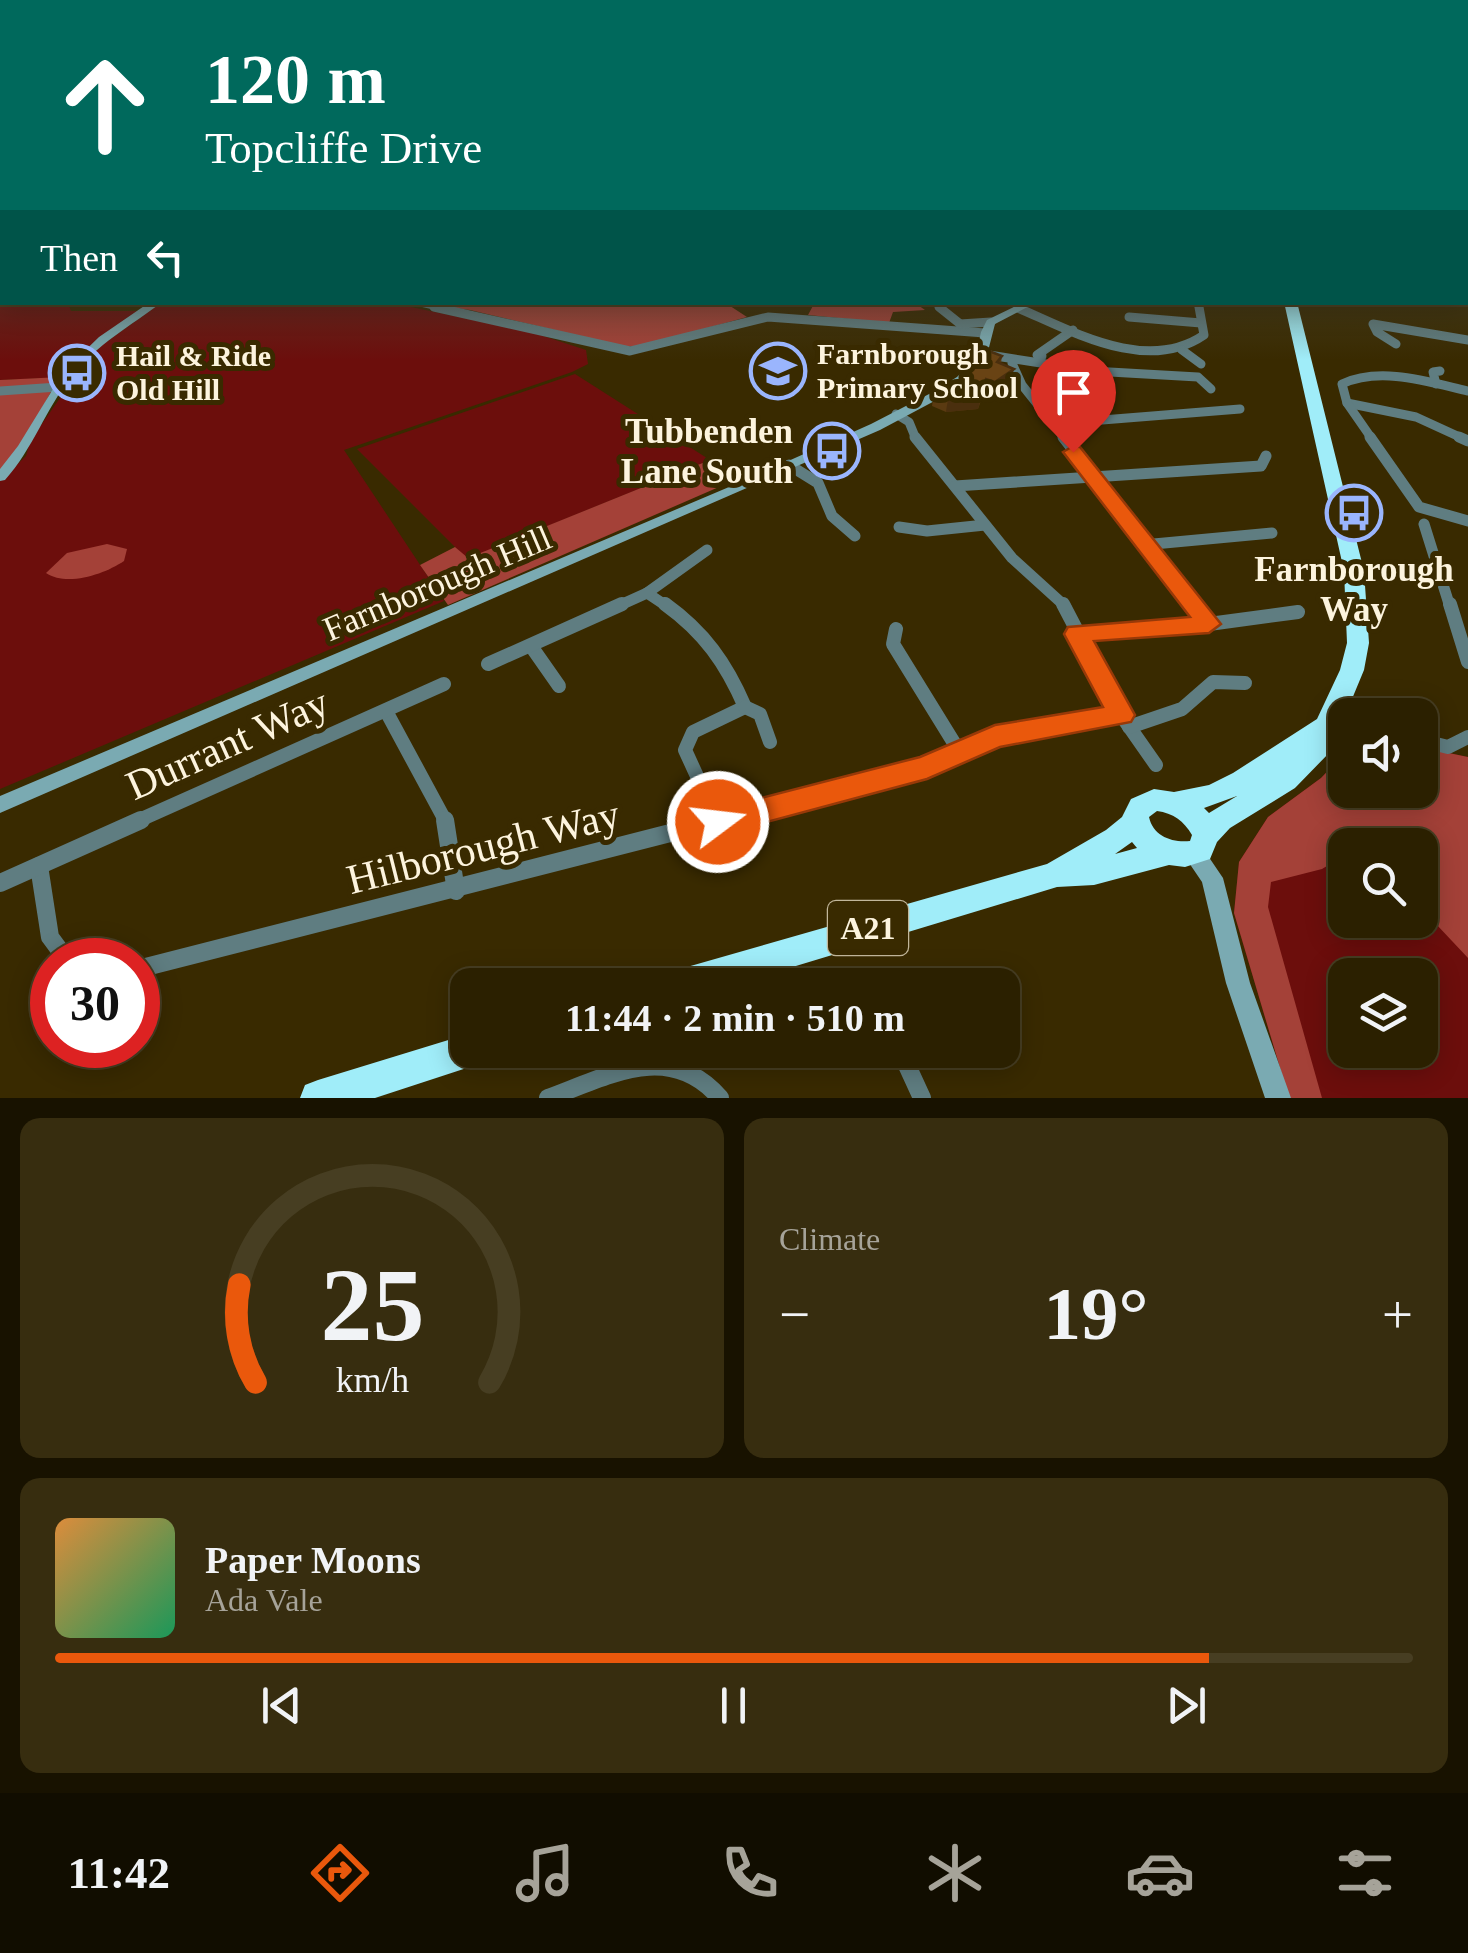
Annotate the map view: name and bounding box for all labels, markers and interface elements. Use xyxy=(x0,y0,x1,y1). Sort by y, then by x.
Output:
icon: ahead xyxy=(40,40,170,170)
text: 120 m xyxy=(205,41,386,118)
text: Topcliffe Drive xyxy=(205,123,482,173)
icon: left xyxy=(138,230,193,285)
text: Then xyxy=(40,237,118,279)
place label: Farnborough Primary School xyxy=(817,337,1018,404)
place label: Hail & Ride Old Hill xyxy=(116,339,271,406)
school or university icon: Farnborough Primary School xyxy=(748,341,808,401)
bus stop icon: Hail & Ride Old Hill xyxy=(47,343,107,403)
pin xyxy=(1031,350,1116,453)
icon: arrive xyxy=(1046,365,1101,420)
place label: Tubbenden Lane South xyxy=(621,412,793,491)
bus stop icon: Tubbenden Lane South xyxy=(802,421,862,481)
bus stop icon: Farnborough Way xyxy=(1324,483,1384,543)
street label: Farnborough Hill xyxy=(317,518,557,649)
place label: Farnborough Way xyxy=(1254,550,1454,629)
street label: Durrant Way xyxy=(119,679,336,809)
map controls xyxy=(1328,698,1438,1068)
button: sound xyxy=(1328,698,1438,808)
position arrow xyxy=(666,770,770,874)
street label: Hilborough Way xyxy=(342,791,624,903)
button: search xyxy=(1328,828,1438,938)
road number: A21 xyxy=(828,901,908,955)
speed limit sign: 30 xyxy=(30,938,160,1068)
button: layers xyxy=(1328,958,1438,1068)
text: 11:44 · 2 min · 510 m xyxy=(565,997,905,1039)
text: Climate xyxy=(779,1221,880,1257)
text: 25 xyxy=(320,1247,424,1362)
text: 19° xyxy=(1044,1272,1149,1355)
text: − xyxy=(779,1284,810,1345)
text: + xyxy=(1382,1284,1413,1345)
text: km/h xyxy=(335,1360,409,1400)
text: Paper Moons xyxy=(205,1539,421,1581)
text: Ada Vale xyxy=(205,1582,323,1618)
icon: previous xyxy=(254,1678,309,1733)
icon: pause xyxy=(706,1678,761,1733)
icon: next xyxy=(1159,1678,1214,1733)
icon: directions xyxy=(305,1838,375,1908)
icon: music xyxy=(510,1838,580,1908)
icon: phone xyxy=(715,1838,785,1908)
icon: climate xyxy=(920,1838,990,1908)
icon: car xyxy=(1125,1838,1195,1908)
icon: filters xyxy=(1330,1838,1400,1908)
text: 11:42 xyxy=(68,1848,170,1898)

